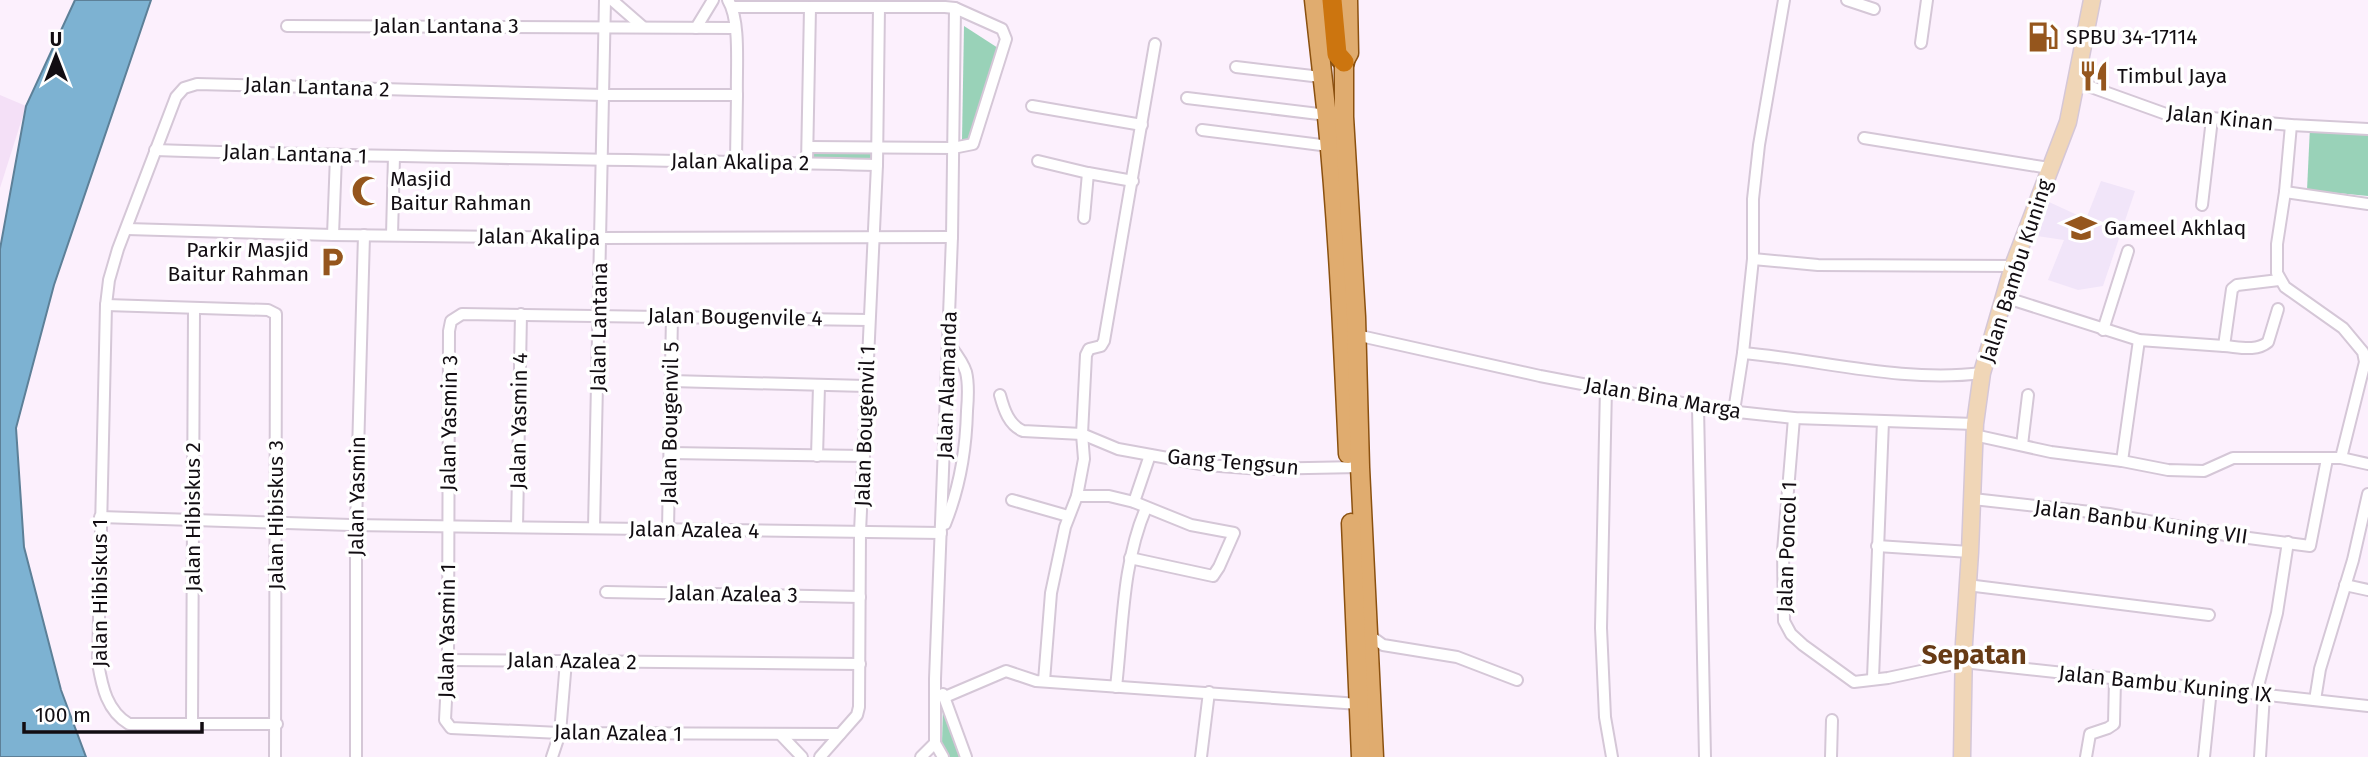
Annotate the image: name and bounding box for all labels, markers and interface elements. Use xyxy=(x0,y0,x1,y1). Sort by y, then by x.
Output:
street label: Jalan Lantana 3 xyxy=(373,13,519,39)
fuel station icon: SPBU 34-17114 xyxy=(2026,20,2060,54)
north arrow xyxy=(21,21,91,91)
place label: SPBU 34-17114 xyxy=(2066,24,2198,50)
text: U xyxy=(50,28,62,51)
restaurant icon: Timbul Jaya xyxy=(2077,59,2111,93)
place label: Timbul Jaya xyxy=(2117,63,2227,89)
street label: Jalan Lantana 2 xyxy=(244,71,390,103)
street label: Jalan Kinan xyxy=(2165,99,2275,137)
street label: Jalan Lantana 1 xyxy=(222,138,368,170)
street label: Jalan Akalipa 2 xyxy=(671,148,809,176)
place label: Masjid Baitur Rahman xyxy=(390,166,532,216)
mosque icon: Masjid Baitur Rahman xyxy=(350,174,384,208)
street label: Jalan Bambu Kuning xyxy=(1974,176,2058,366)
school or university icon: Gameel Akhlaq xyxy=(2064,211,2098,245)
place label: Gameel Akhlaq xyxy=(2104,215,2246,241)
street label: Jalan Akalipa xyxy=(478,223,600,251)
place label: Parkir Masjid Baitur Rahman xyxy=(167,237,309,287)
parking icon: Parkir Masjid Baitur Rahman xyxy=(315,245,349,279)
street label: Jalan Lantana xyxy=(585,262,613,392)
street label: Jalan Bougenvile 4 xyxy=(647,302,823,332)
street label: Jalan Alamanda xyxy=(931,310,963,460)
street label: Jalan Bougenvil 5 xyxy=(656,341,684,505)
street label: Jalan Bougenvil 1 xyxy=(849,345,881,507)
street label: Jalan Yasmin 4 xyxy=(505,352,533,490)
street label: Jalan Yasmin 3 xyxy=(435,355,463,491)
street label: Jalan Bina Marga xyxy=(1583,371,1743,425)
street label: Jalan Yasmin xyxy=(343,436,371,556)
street label: Jalan Hibiskus 3 xyxy=(263,440,289,590)
street label: Jalan Hibiskus 2 xyxy=(180,442,206,592)
street label: Gang Tengsun xyxy=(1166,443,1300,481)
street label: Jalan Poncol 1 xyxy=(1772,481,1802,613)
street label: Jalan Banbu Kuning VII xyxy=(2033,494,2249,550)
street label: Jalan Azalea 4 xyxy=(629,516,759,544)
street label: Jalan Hibiskus 1 xyxy=(87,519,113,667)
street label: Jalan Yasmin 1 xyxy=(433,563,461,699)
street label: Jalan Azalea 3 xyxy=(668,580,798,608)
district label: Sepatan xyxy=(1921,638,2027,671)
street label: Jalan Azalea 2 xyxy=(507,647,637,675)
street label: Jalan Bambu Kuning IX xyxy=(2057,660,2274,708)
scale bar xyxy=(24,690,203,734)
text: 100 m xyxy=(35,702,91,728)
street label: Jalan Azalea 1 xyxy=(554,719,682,747)

